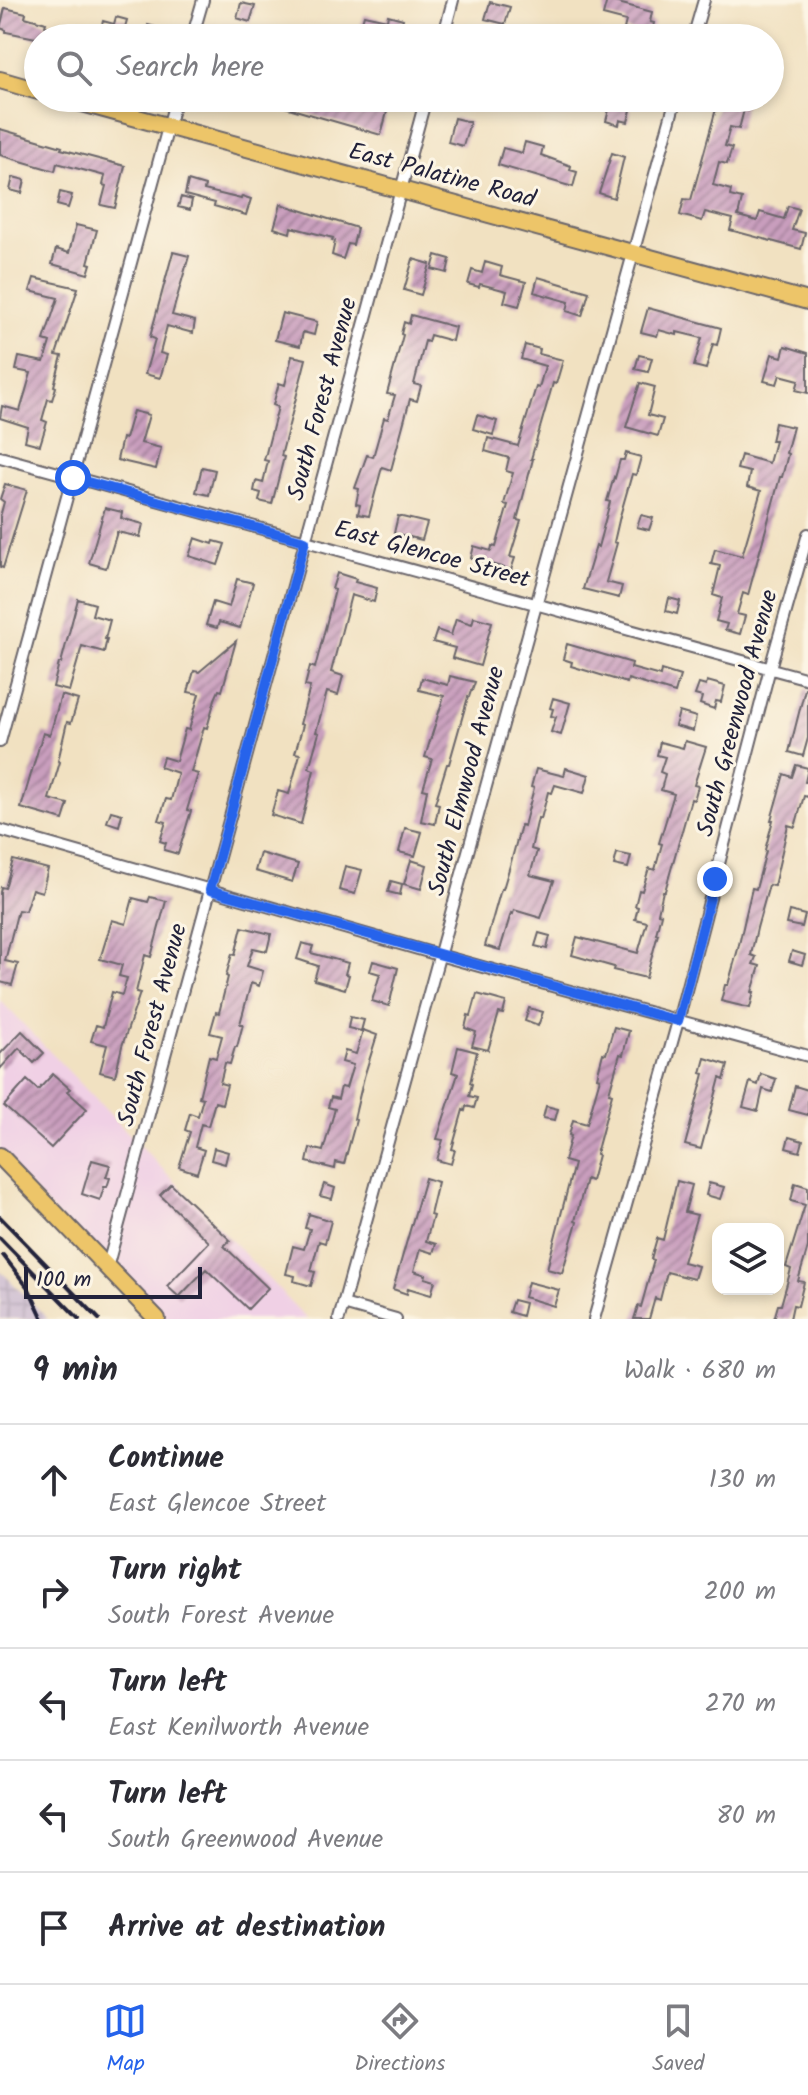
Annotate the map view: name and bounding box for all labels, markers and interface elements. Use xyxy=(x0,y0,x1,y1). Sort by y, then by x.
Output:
search box xyxy=(24,24,784,112)
text: Search here xyxy=(116,44,264,92)
icon: search xyxy=(52,46,96,90)
street label: East Palatine Road xyxy=(344,132,541,220)
street label: South Forest Avenue xyxy=(277,293,369,505)
route start xyxy=(55,460,91,496)
street label: East Glencoe Street xyxy=(330,510,535,600)
street label: South Greenwood Avenue xyxy=(686,585,790,841)
street label: South Elmwood Avenue xyxy=(418,662,516,900)
route end xyxy=(697,861,733,897)
street label: South Forest Avenue xyxy=(107,919,199,1131)
map controls xyxy=(712,1223,784,1295)
button: layers xyxy=(712,1223,784,1295)
scale bar xyxy=(24,1263,202,1299)
text: 100 m xyxy=(36,1263,91,1298)
text: 9 min xyxy=(32,1344,118,1398)
text: Walk · 680 m xyxy=(624,1350,776,1392)
text: Continue xyxy=(108,1435,224,1483)
icon: ahead xyxy=(32,1458,76,1502)
text: 130 m xyxy=(709,1459,776,1501)
text: East Glencoe Street xyxy=(108,1483,326,1525)
text: Turn right xyxy=(108,1547,241,1595)
icon: right xyxy=(32,1570,76,1614)
text: 200 m xyxy=(704,1571,776,1613)
text: South Forest Avenue xyxy=(108,1595,334,1637)
text: Turn left xyxy=(108,1659,227,1707)
icon: left xyxy=(32,1682,76,1726)
text: 270 m xyxy=(705,1683,776,1725)
text: East Kenilworth Avenue xyxy=(108,1707,369,1749)
text: Turn left xyxy=(108,1771,227,1819)
icon: left xyxy=(32,1794,76,1838)
text: 80 m xyxy=(716,1795,776,1837)
text: South Greenwood Avenue xyxy=(108,1819,383,1861)
text: Arrive at destination xyxy=(108,1904,385,1952)
icon: arrive xyxy=(32,1906,76,1950)
tab: Map xyxy=(103,1999,147,2082)
tab: Directions xyxy=(354,1999,446,2082)
tab: Saved xyxy=(652,1999,705,2082)

